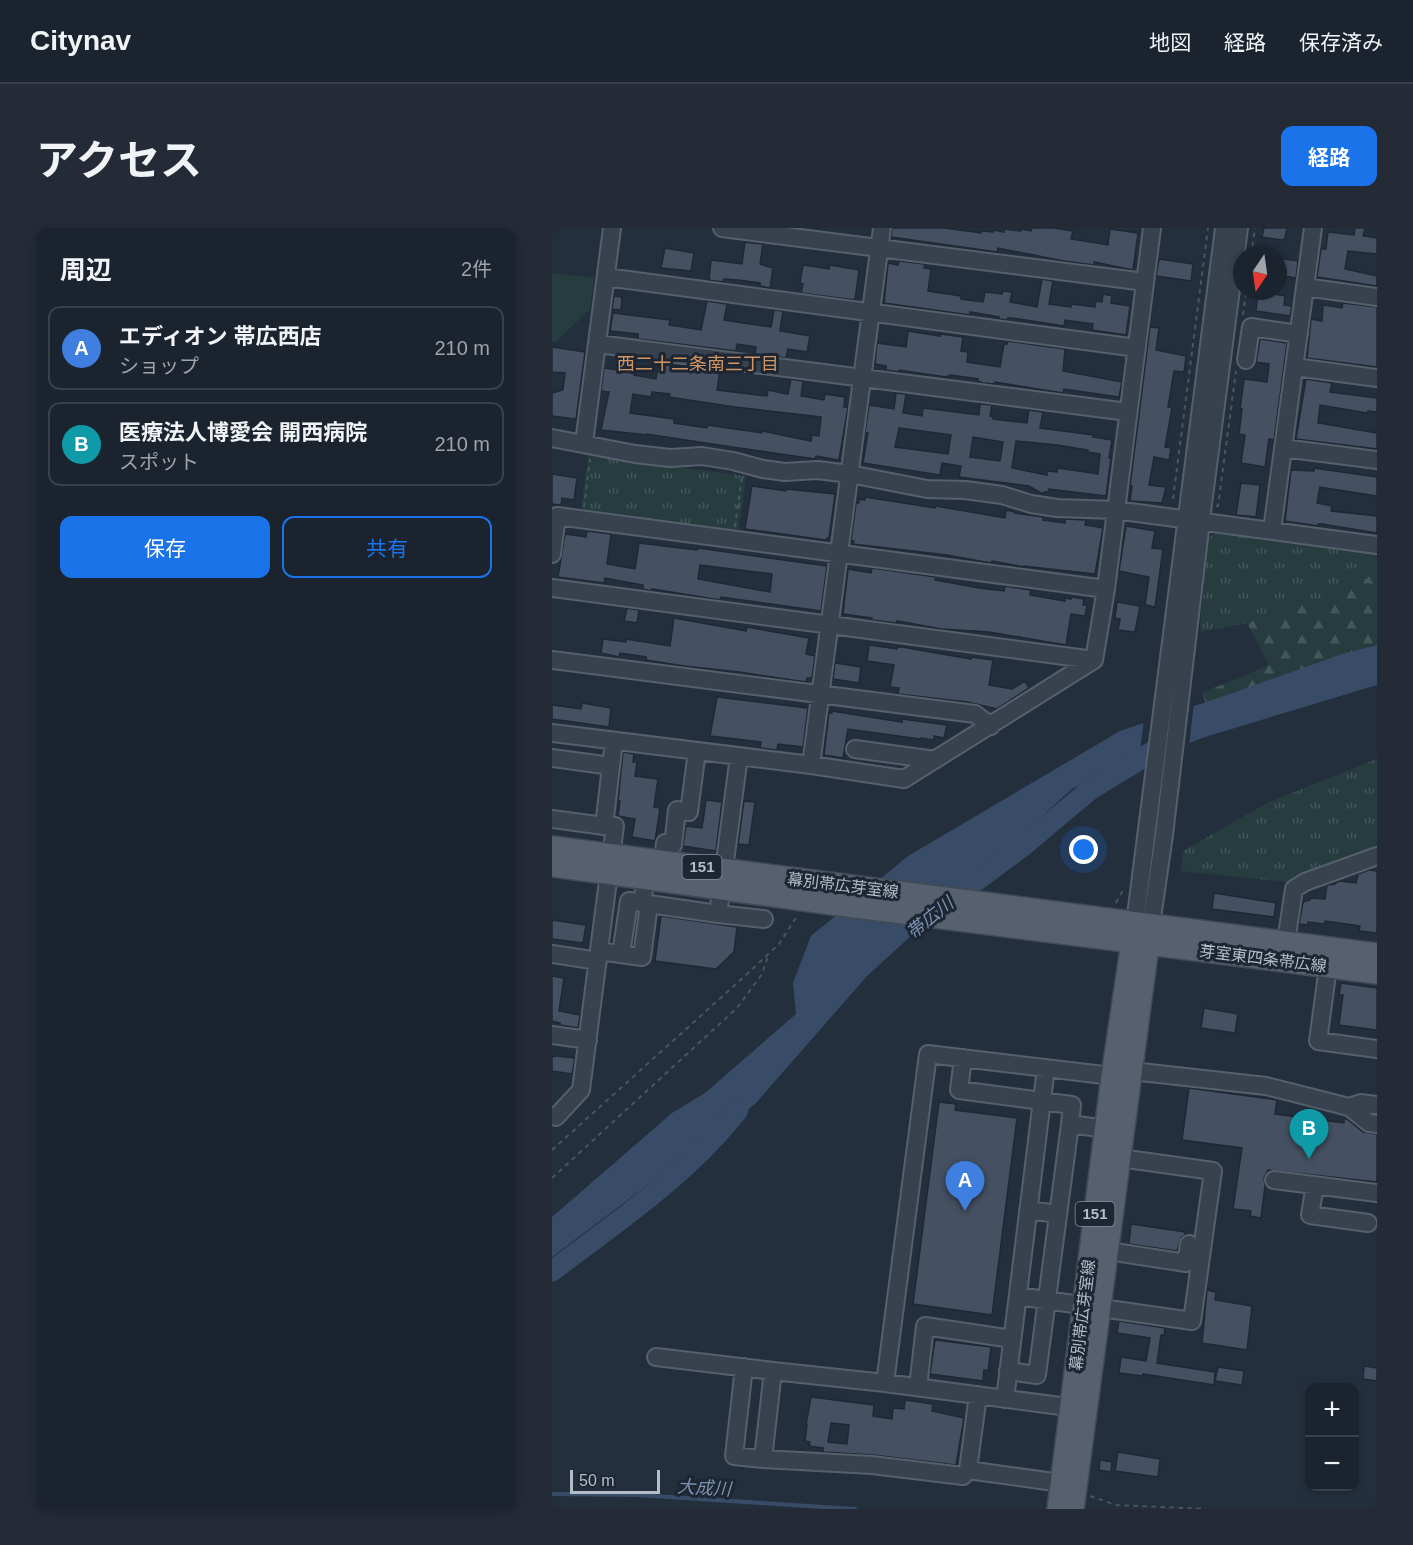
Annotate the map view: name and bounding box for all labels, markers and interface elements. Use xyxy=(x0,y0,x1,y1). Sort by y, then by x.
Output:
text: Citynav xyxy=(30,25,131,56)
text: 地図 xyxy=(1149,31,1191,54)
text: 経路 xyxy=(1224,31,1266,54)
text: 保存済み xyxy=(1299,31,1383,54)
button: 経路 xyxy=(1281,126,1377,186)
text: アクセス xyxy=(36,137,202,184)
north arrow xyxy=(1233,246,1287,300)
text: 周辺 xyxy=(60,255,112,285)
text: 2件 xyxy=(461,258,492,280)
text: エディオン 帯広西店 xyxy=(119,324,322,349)
text: A xyxy=(74,337,89,359)
text: 210 m xyxy=(434,337,490,359)
district label: 西二十二条南三丁目 xyxy=(617,354,779,374)
text: ショップ xyxy=(119,355,199,377)
text: 医療法人博愛会 開西病院 xyxy=(119,420,367,445)
text: B xyxy=(74,433,89,455)
text: 210 m xyxy=(434,433,490,455)
text: スポット xyxy=(119,451,199,473)
button: 保存 xyxy=(60,516,270,578)
button: 共有 xyxy=(282,516,492,578)
your location xyxy=(1069,835,1098,864)
road number: 151 xyxy=(682,855,722,879)
street label: 幕別帯広芽室線 xyxy=(786,870,900,901)
water label: 帯広川 xyxy=(903,892,959,943)
street label: 芽室東四条帯広線 xyxy=(1198,942,1328,975)
pin: B xyxy=(1290,1110,1329,1159)
pin: A xyxy=(946,1162,984,1211)
road number: 151 xyxy=(1076,1202,1114,1226)
street label: 幕別帯広芽室線 xyxy=(1067,1258,1098,1372)
map controls xyxy=(1305,1383,1359,1491)
button: + xyxy=(1305,1383,1359,1437)
button: − xyxy=(1305,1437,1359,1491)
scale bar xyxy=(570,1467,660,1494)
text: 50 m xyxy=(579,1472,615,1489)
water label: 大成川 xyxy=(677,1477,733,1500)

